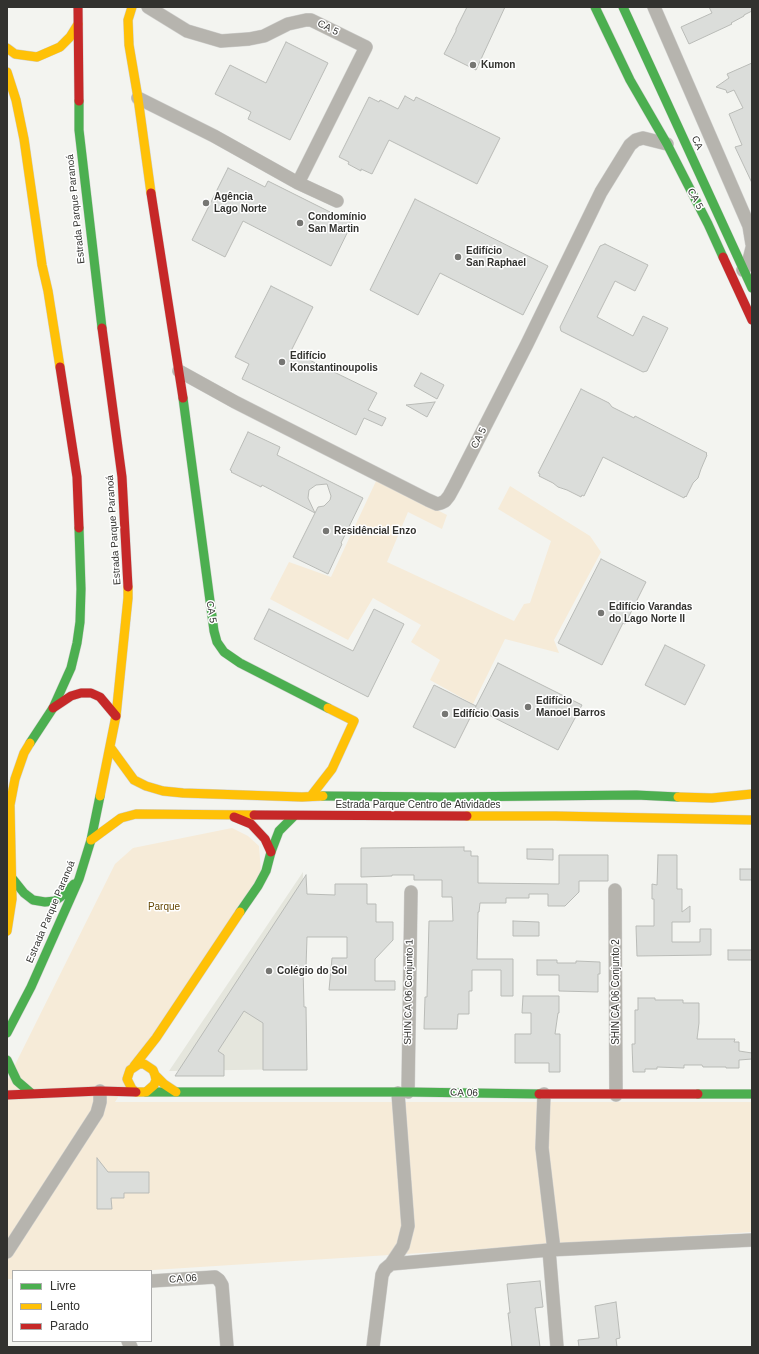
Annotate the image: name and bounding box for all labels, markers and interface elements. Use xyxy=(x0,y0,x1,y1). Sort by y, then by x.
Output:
street label: CA 5 xyxy=(315,18,341,38)
place label: Kumon xyxy=(481,59,515,71)
marker: Kumon xyxy=(468,60,478,70)
street label: CA xyxy=(689,134,705,152)
street label: Estrada Parque Paranoá xyxy=(64,154,88,264)
street label: CA 5 xyxy=(684,186,706,212)
place label: Agência Lago Norte xyxy=(214,191,267,214)
marker: Agência Lago Norte xyxy=(201,198,211,208)
place label: Condomínio San Martin xyxy=(308,211,366,234)
marker: Condomínio San Martin xyxy=(295,218,305,228)
place label: Edifício San Raphael xyxy=(466,245,526,268)
marker: Edifício San Raphael xyxy=(453,252,463,262)
place label: Edifício Konstantinoupolis xyxy=(290,350,378,374)
marker: Edifício Konstantinoupolis xyxy=(277,357,287,367)
street label: CA 5 xyxy=(469,425,489,451)
street label: Estrada Parque Paranoá xyxy=(104,475,124,585)
place label: Residêncial Enzo xyxy=(334,525,416,537)
marker: Residêncial Enzo xyxy=(321,526,331,536)
street label: CA 5 xyxy=(203,600,219,624)
place label: Edifício Varandas do Lago Norte II xyxy=(609,601,692,624)
marker: Edifício Varandas do Lago Norte II xyxy=(596,608,606,618)
place label: Edifício Manoel Barros xyxy=(536,695,605,718)
marker: Edifício Manoel Barros xyxy=(523,702,533,712)
place label: Edifício Oasis xyxy=(453,708,519,720)
marker: Edifício Oasis xyxy=(440,709,450,719)
street label: Estrada Parque Centro de Atividades xyxy=(335,799,501,811)
street label: Estrada Parque Paranoá xyxy=(24,859,78,965)
park label: Parque xyxy=(148,901,180,913)
street label: SHIN CA 06 Conjunto 1 xyxy=(402,939,416,1045)
street label: SHIN CA 06 Conjunto 2 xyxy=(610,939,622,1045)
place label: Colégio do Sol xyxy=(277,965,347,977)
marker: Colégio do Sol xyxy=(264,966,274,976)
street label: CA 06 xyxy=(450,1087,478,1099)
legend xyxy=(12,1270,152,1342)
street label: CA 06 xyxy=(169,1272,197,1286)
text: Livre xyxy=(50,1279,76,1293)
text: Lento xyxy=(50,1299,80,1313)
text: Parado xyxy=(50,1319,89,1333)

